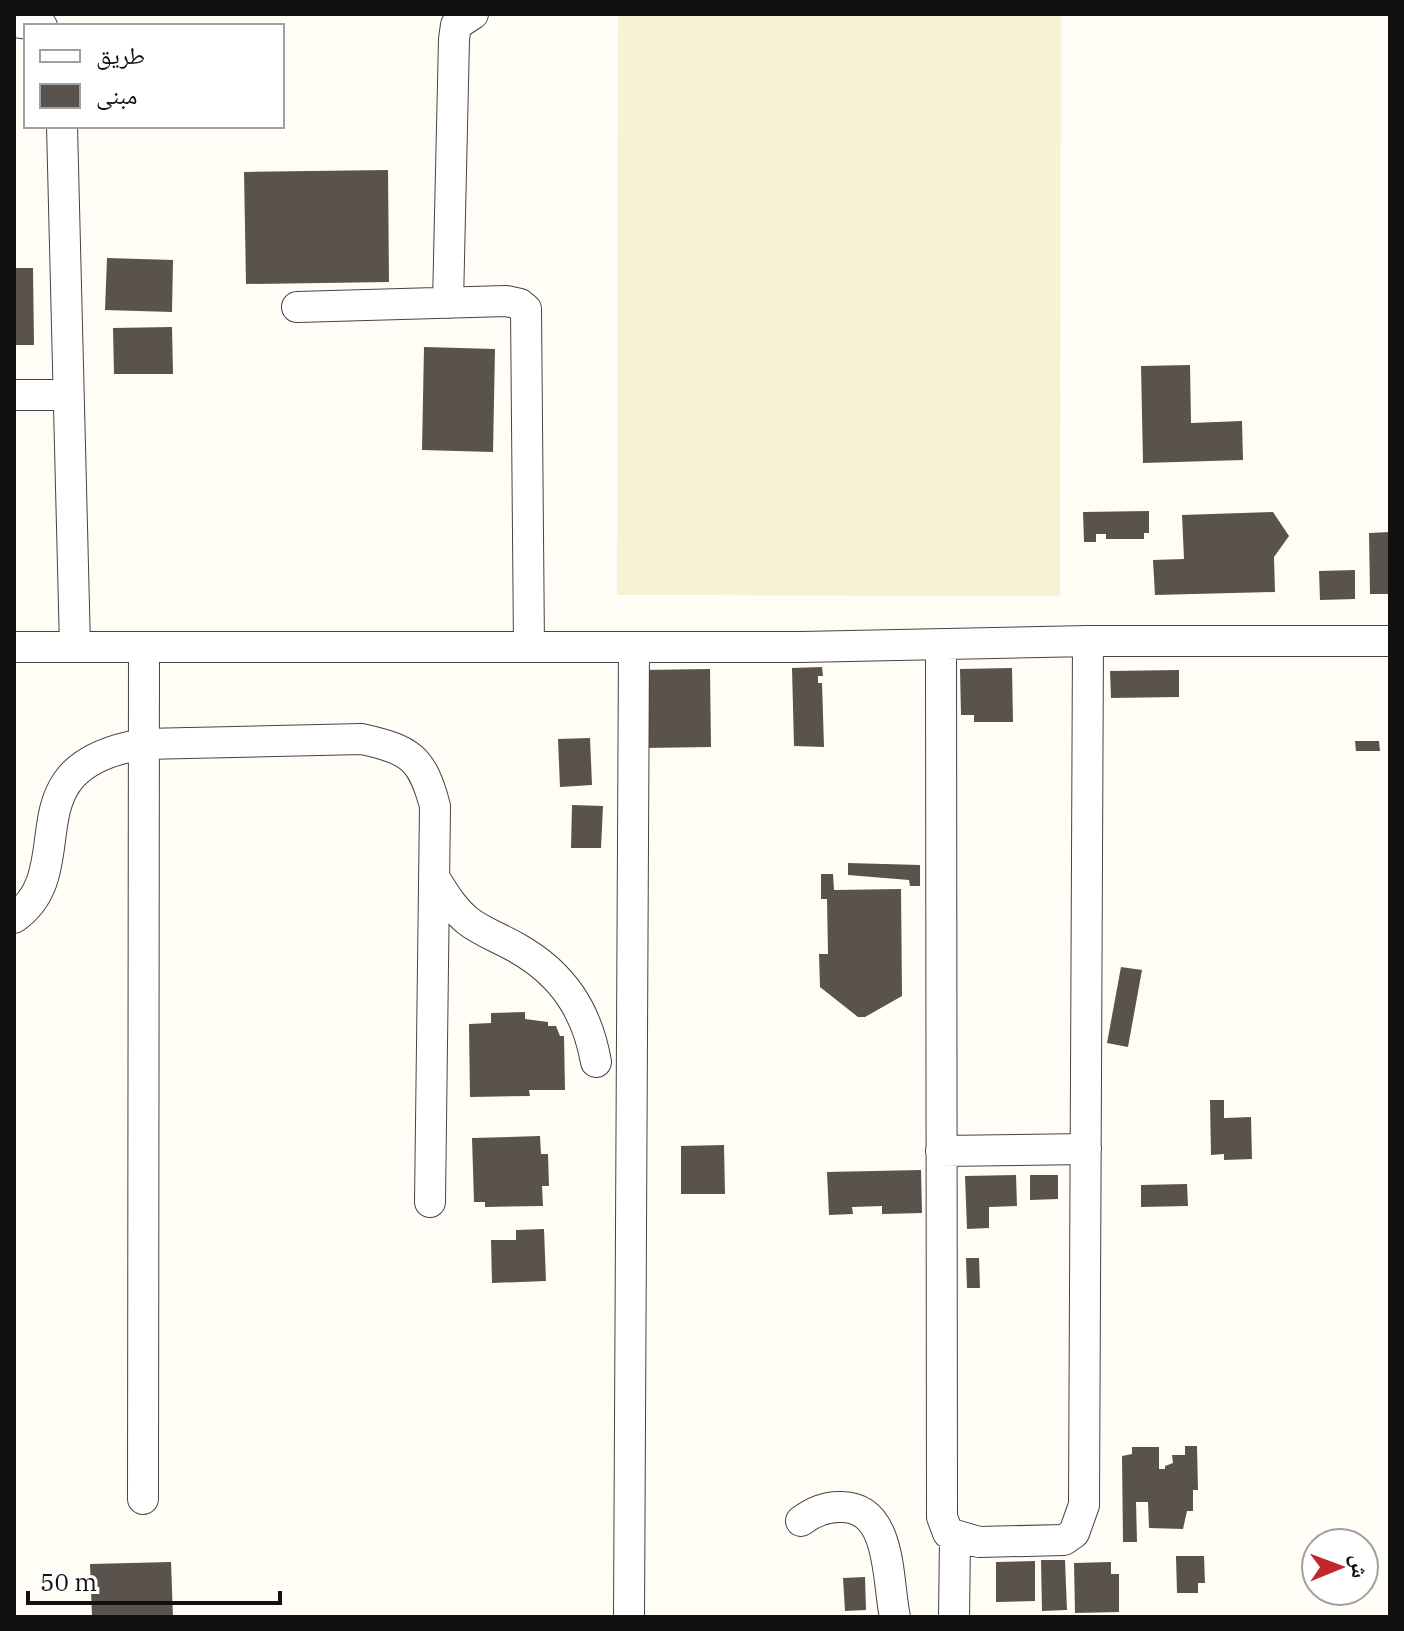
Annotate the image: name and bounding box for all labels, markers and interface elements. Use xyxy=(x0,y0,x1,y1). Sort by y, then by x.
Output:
legend xyxy=(24,24,284,128)
text: طريق xyxy=(96,39,145,71)
text: مبنى xyxy=(96,79,137,111)
north arrow xyxy=(1300,1527,1380,1607)
scale bar xyxy=(28,1555,280,1605)
text: ش xyxy=(1346,1555,1375,1579)
text: 50 m xyxy=(40,1566,97,1598)

